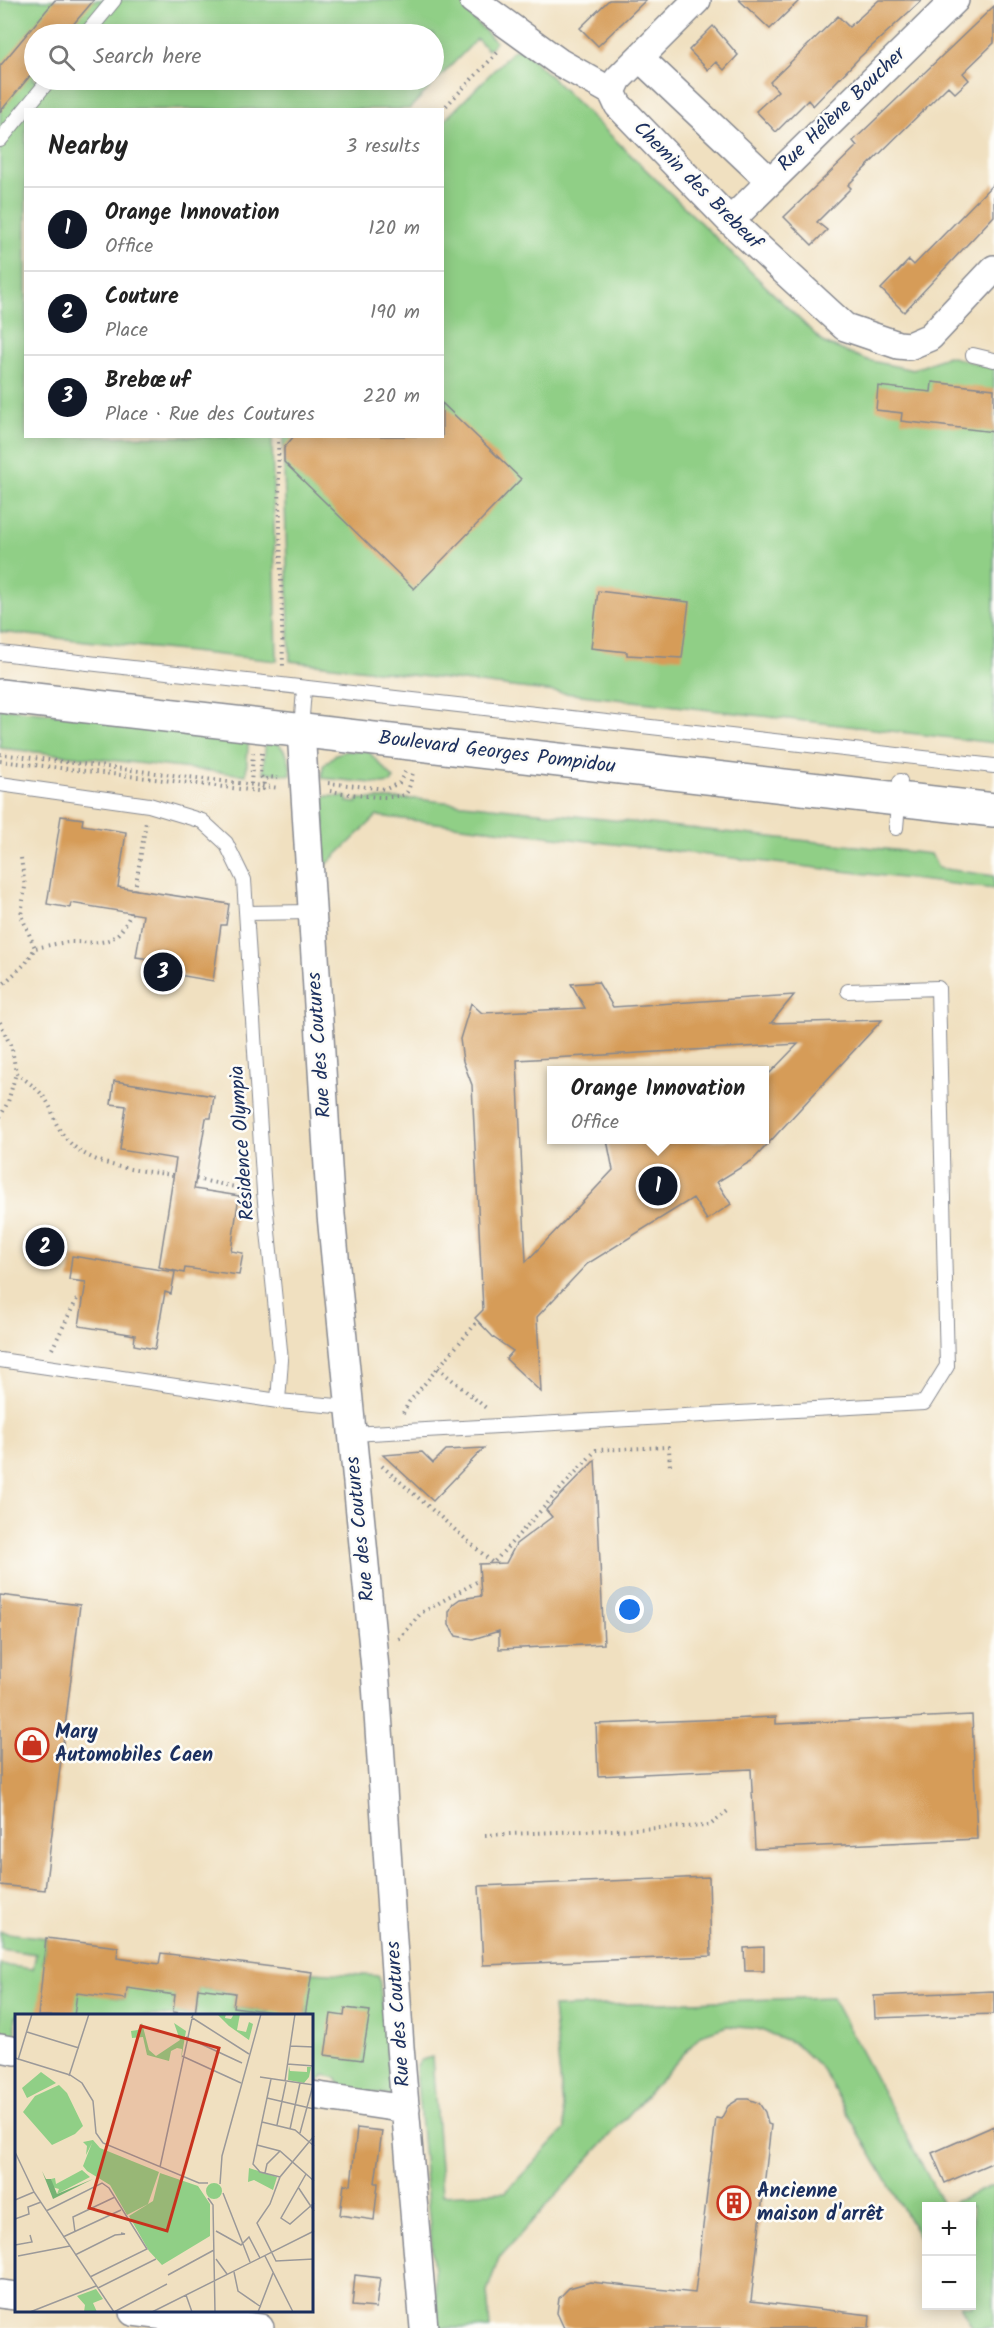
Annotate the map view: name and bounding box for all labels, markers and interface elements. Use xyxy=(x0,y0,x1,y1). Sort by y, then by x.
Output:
search box xyxy=(24,24,444,90)
street label: Rue Hélène Boucher xyxy=(770,39,915,180)
text: Search here xyxy=(93,40,201,75)
icon: search xyxy=(45,41,78,74)
street label: Chemin des Brebeuf xyxy=(625,114,771,260)
text: Nearby xyxy=(48,126,128,168)
text: 3 results xyxy=(346,131,420,163)
text: Orange Innovation xyxy=(105,196,279,231)
text: 1 xyxy=(64,213,71,245)
text: 120 m xyxy=(368,213,420,245)
text: Office xyxy=(105,231,153,263)
text: Couture xyxy=(105,280,179,315)
text: 2 xyxy=(62,297,73,329)
text: 190 m xyxy=(370,297,420,329)
text: Place xyxy=(105,315,148,347)
text: Brebœuf xyxy=(105,364,190,399)
text: 3 xyxy=(62,381,73,413)
text: 220 m xyxy=(363,381,420,413)
text: Place · Rue des Coutures xyxy=(105,399,315,431)
street label: Boulevard Georges Pompidou xyxy=(377,723,618,783)
pin: 3 xyxy=(144,950,182,994)
street label: Rue des Coutures xyxy=(299,971,341,1119)
street label: Résidence Olympia xyxy=(222,1064,264,1222)
popup xyxy=(547,1066,769,1144)
text: Orange Innovation xyxy=(571,1072,745,1107)
text: Office xyxy=(571,1107,619,1139)
pin: 1 xyxy=(638,1164,678,1208)
pin: 2 xyxy=(26,1224,64,1270)
street label: Rue des Coutures xyxy=(337,1454,385,1603)
your location xyxy=(615,1595,644,1624)
place label: Mary Automobiles Caen xyxy=(55,1717,213,1772)
shop icon: Mary Automobiles Caen xyxy=(14,1727,50,1763)
street label: Rue des Coutures xyxy=(378,1940,420,2088)
inset map xyxy=(15,2014,314,2313)
place label: Ancienne maison d'arrêt xyxy=(757,2176,885,2231)
building icon: Ancienne maison d'arrêt xyxy=(716,2185,752,2221)
map controls xyxy=(922,2202,976,2310)
button: + xyxy=(922,2202,976,2256)
button: − xyxy=(922,2256,976,2310)

